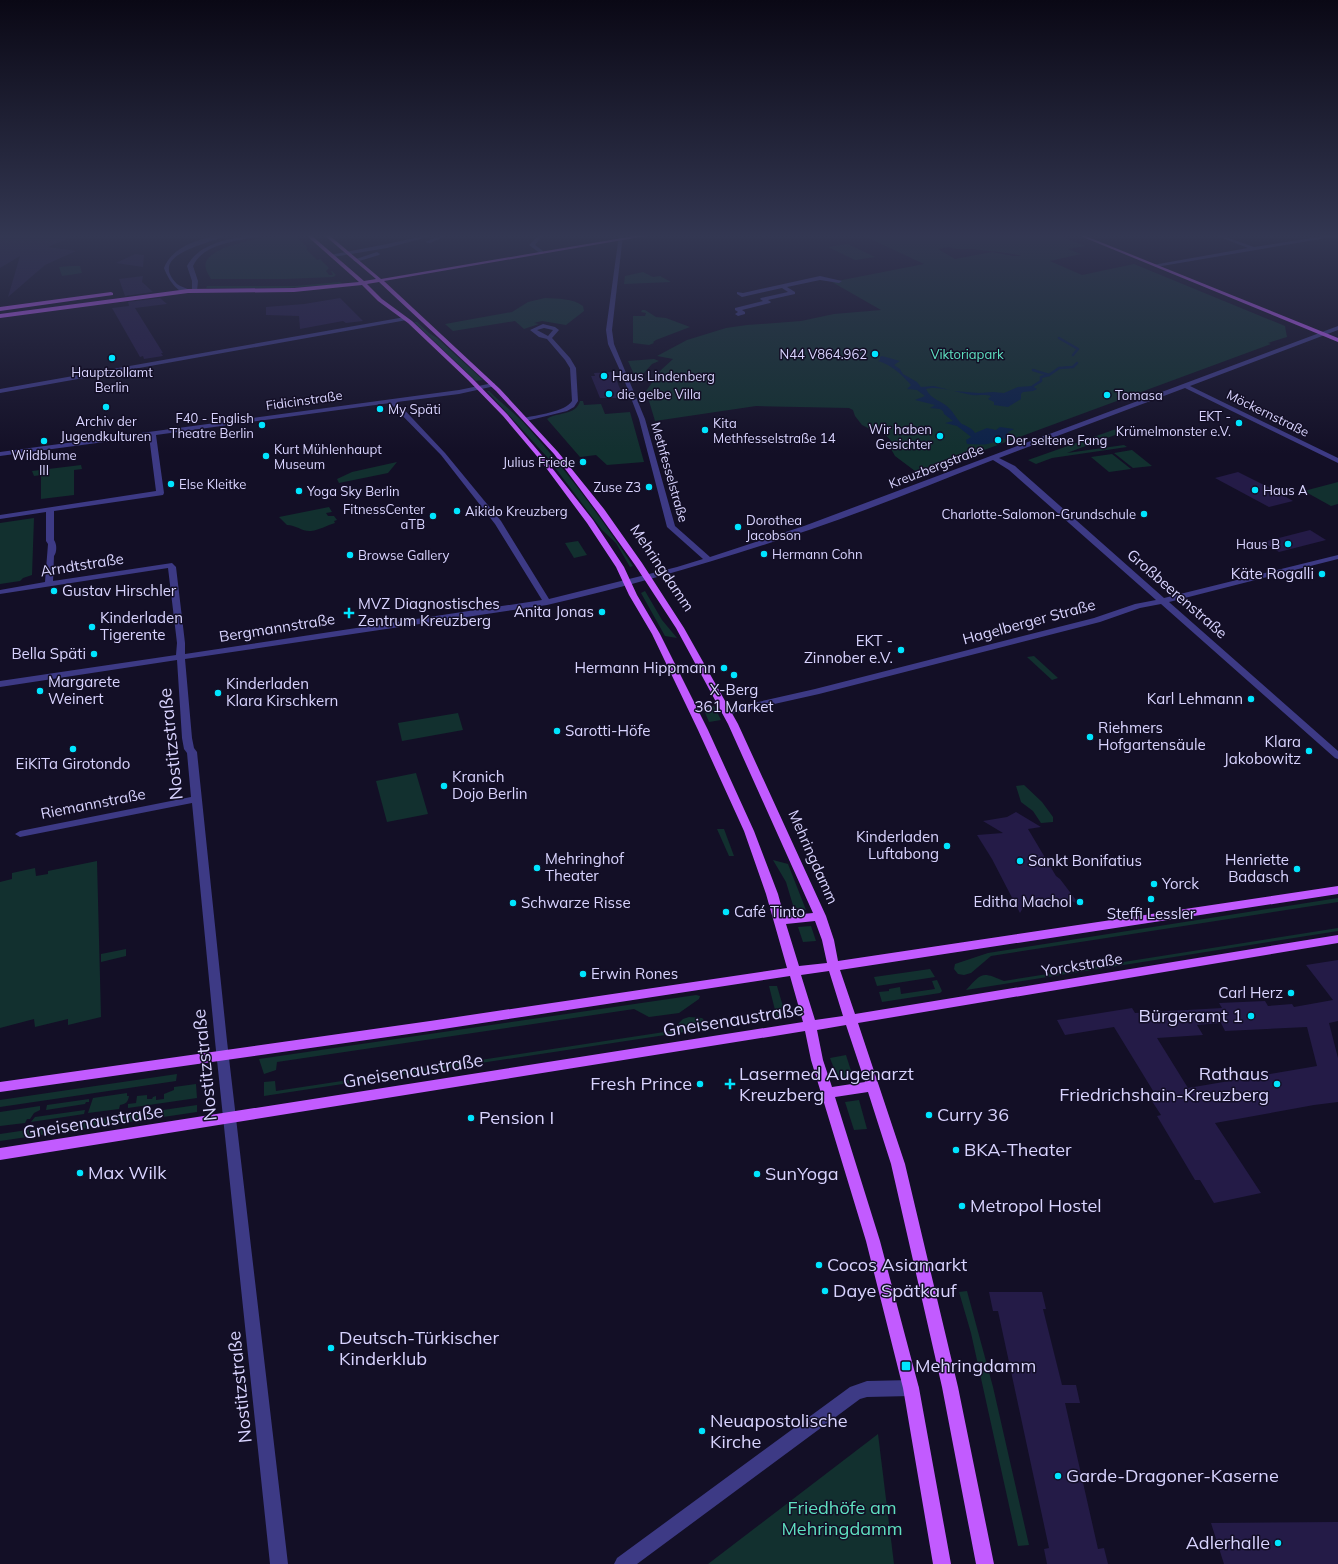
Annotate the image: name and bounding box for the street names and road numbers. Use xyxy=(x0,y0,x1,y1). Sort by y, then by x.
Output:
street label: Möckernstraße xyxy=(1224,386,1312,440)
street label: Fidicinstraße xyxy=(265,387,343,413)
street label: Methfesselstraße xyxy=(648,420,692,524)
street label: Kreuzbergstraße xyxy=(886,441,986,491)
street label: Mehringdamm xyxy=(626,521,699,615)
street label: Großbeerenstraße xyxy=(1123,545,1231,642)
street label: Arndtstraße xyxy=(39,549,125,580)
street label: Hagelberger Straße xyxy=(960,595,1097,648)
street label: Bergmannstraße xyxy=(218,609,336,646)
street label: Nostitzstraße xyxy=(153,687,188,801)
street label: Riemannstraße xyxy=(39,784,147,823)
street label: Mehringdamm xyxy=(784,807,843,907)
street label: Yorckstraße xyxy=(1039,949,1124,980)
street label: Gneisenaustraße xyxy=(661,997,805,1042)
street label: Nostitzstraße xyxy=(187,1008,222,1122)
street label: Gneisenaustraße xyxy=(341,1048,485,1093)
street label: Gneisenaustraße xyxy=(21,1099,165,1144)
street label: Nostitzstraße xyxy=(222,1330,257,1444)

